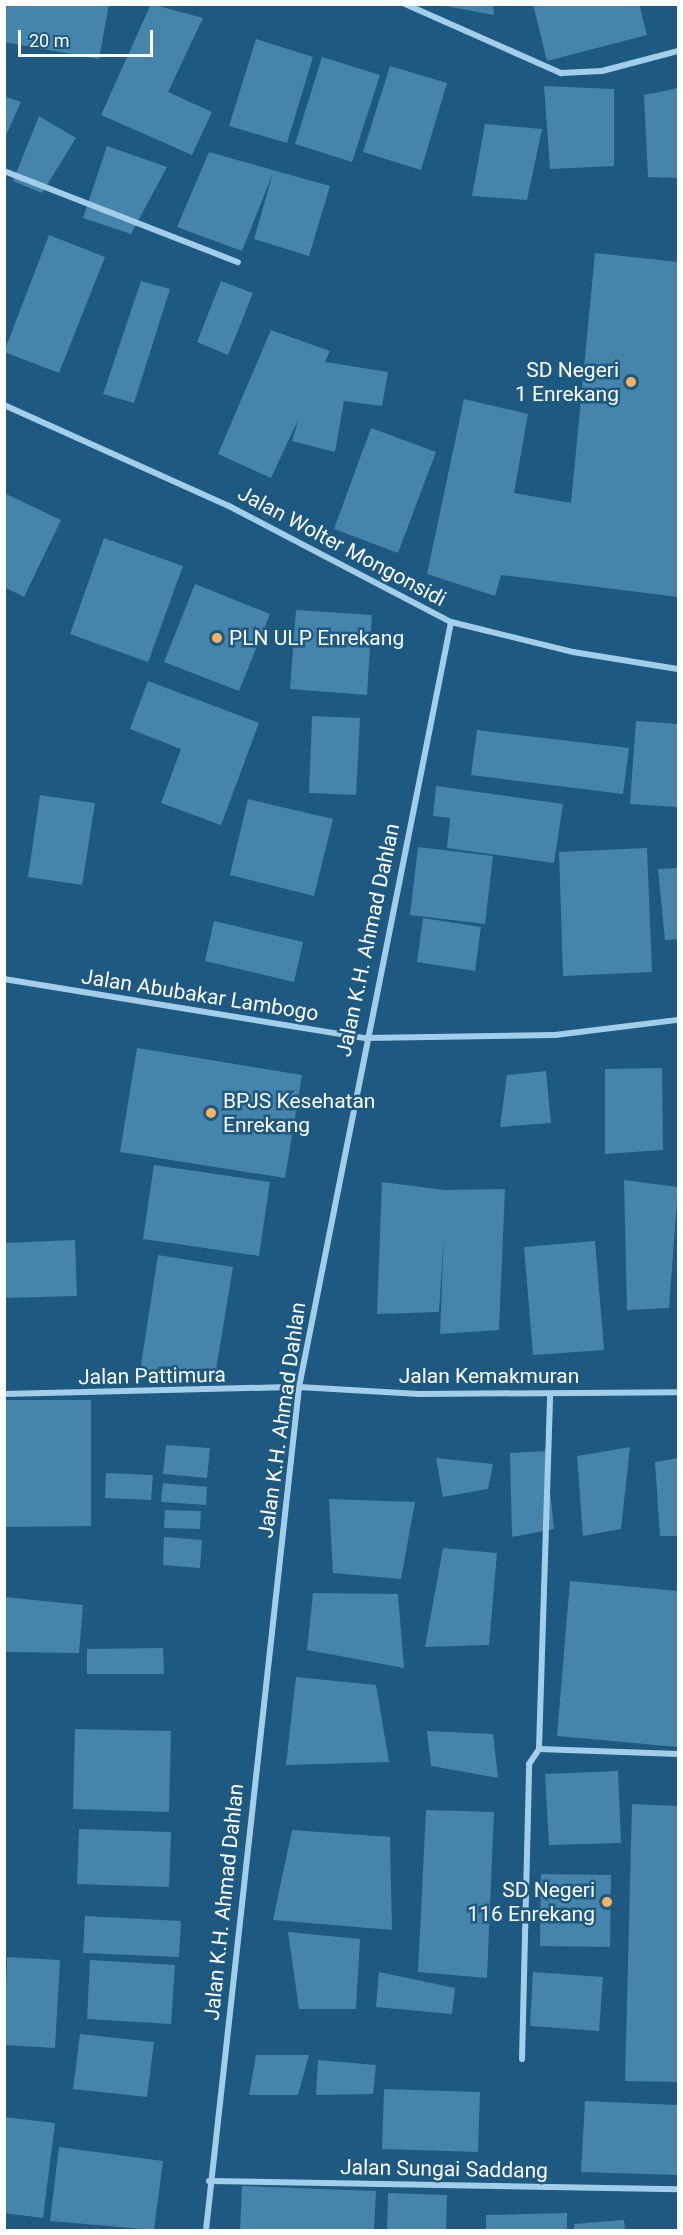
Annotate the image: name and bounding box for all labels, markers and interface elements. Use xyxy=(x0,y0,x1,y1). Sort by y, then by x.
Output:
scale bar xyxy=(21,18,156,56)
text: 20 m xyxy=(29,30,69,51)
place label: SD Negeri 1 Enrekang xyxy=(515,357,619,407)
marker: SD Negeri 1 Enrekang xyxy=(624,375,638,389)
street label: Jalan Wolter Mongonsidi xyxy=(234,480,450,612)
place label: PLN ULP Enrekang xyxy=(229,625,404,651)
marker: PLN ULP Enrekang xyxy=(210,631,224,645)
street label: Jalan K.H. Ahmad Dahlan xyxy=(331,821,405,1059)
street label: Jalan Abubakar Lambogo xyxy=(80,964,320,1026)
place label: BPJS Kesehatan Enrekang xyxy=(223,1088,375,1138)
marker: BPJS Kesehatan Enrekang xyxy=(204,1106,218,1120)
street label: Jalan K.H. Ahmad Dahlan xyxy=(253,1300,311,1540)
street label: Jalan Pattimura xyxy=(78,1362,226,1390)
street label: Jalan Kemakmuran xyxy=(399,1363,579,1389)
street label: Jalan K.H. Ahmad Dahlan xyxy=(199,1782,249,2022)
place label: SD Negeri 116 Enrekang xyxy=(467,1877,595,1927)
marker: SD Negeri 116 Enrekang xyxy=(600,1895,614,1909)
street label: Jalan Sungai Saddang xyxy=(340,2155,548,2183)

